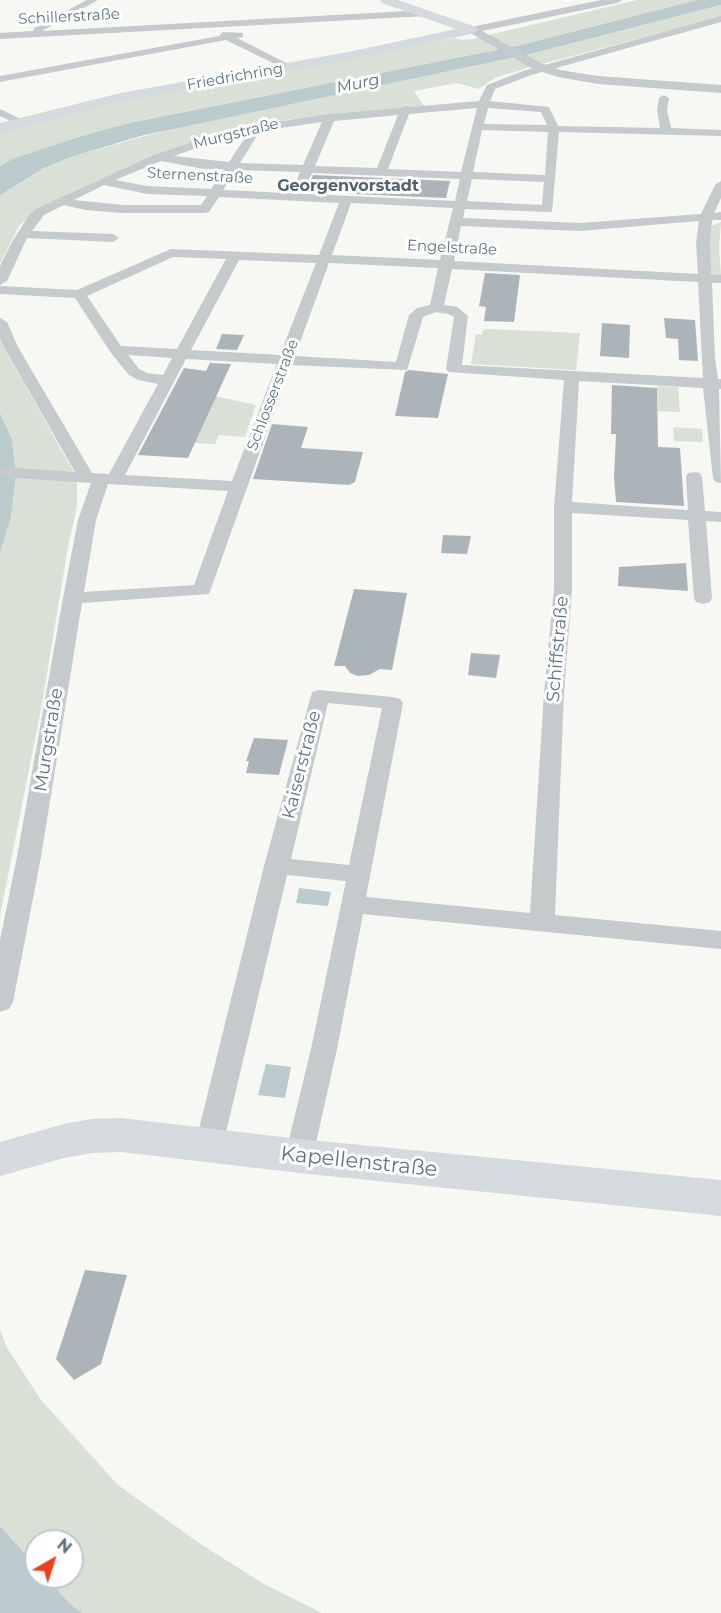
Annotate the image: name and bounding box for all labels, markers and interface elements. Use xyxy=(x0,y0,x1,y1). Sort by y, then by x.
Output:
street label: Schillerstraße xyxy=(18,5,120,29)
street label: Friedrichring xyxy=(186,60,284,94)
water label: Murg xyxy=(335,70,381,98)
street label: Murgstraße xyxy=(191,115,281,153)
street label: Sternenstraße xyxy=(147,164,253,188)
district label: Georgenvorstadt xyxy=(277,176,419,196)
street label: Engelstraße xyxy=(406,237,498,259)
street label: Schlosserstraße xyxy=(244,337,302,453)
street label: Schiffstraße xyxy=(543,595,573,703)
street label: Murgstraße xyxy=(30,687,68,793)
street label: Kaiserstraße xyxy=(278,709,326,821)
street label: Kapellenstraße xyxy=(279,1141,439,1183)
north arrow xyxy=(24,1529,84,1589)
text: N xyxy=(53,1535,75,1558)

